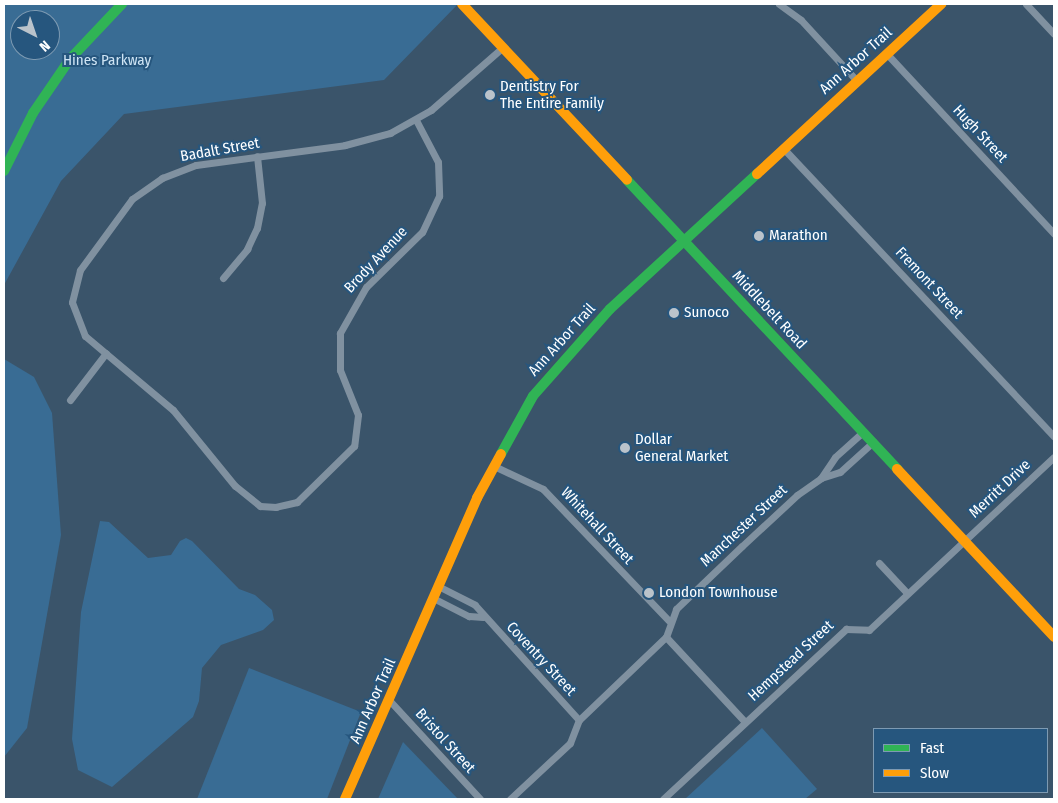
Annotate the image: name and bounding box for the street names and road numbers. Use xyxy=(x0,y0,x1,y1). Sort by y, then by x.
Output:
street label: Ann Arbor Trail xyxy=(816,24,896,98)
street label: Hugh Street xyxy=(949,101,1011,167)
street label: Badalt Street xyxy=(179,134,261,166)
street label: Brody Avenue xyxy=(341,223,411,297)
street label: Fremont Street xyxy=(891,244,967,322)
street label: Middlebelt Road xyxy=(728,267,810,353)
street label: Ann Arbor Trail xyxy=(525,300,599,380)
street label: Merritt Drive xyxy=(966,456,1034,522)
street label: Manchester Street xyxy=(697,481,791,571)
street label: Whitehall Street xyxy=(557,484,637,568)
street label: Hempstead Street xyxy=(745,617,837,705)
street label: Coventry Street xyxy=(502,618,580,700)
street label: Ann Arbor Trail xyxy=(346,656,400,746)
street label: Bristol Street xyxy=(411,705,479,777)

